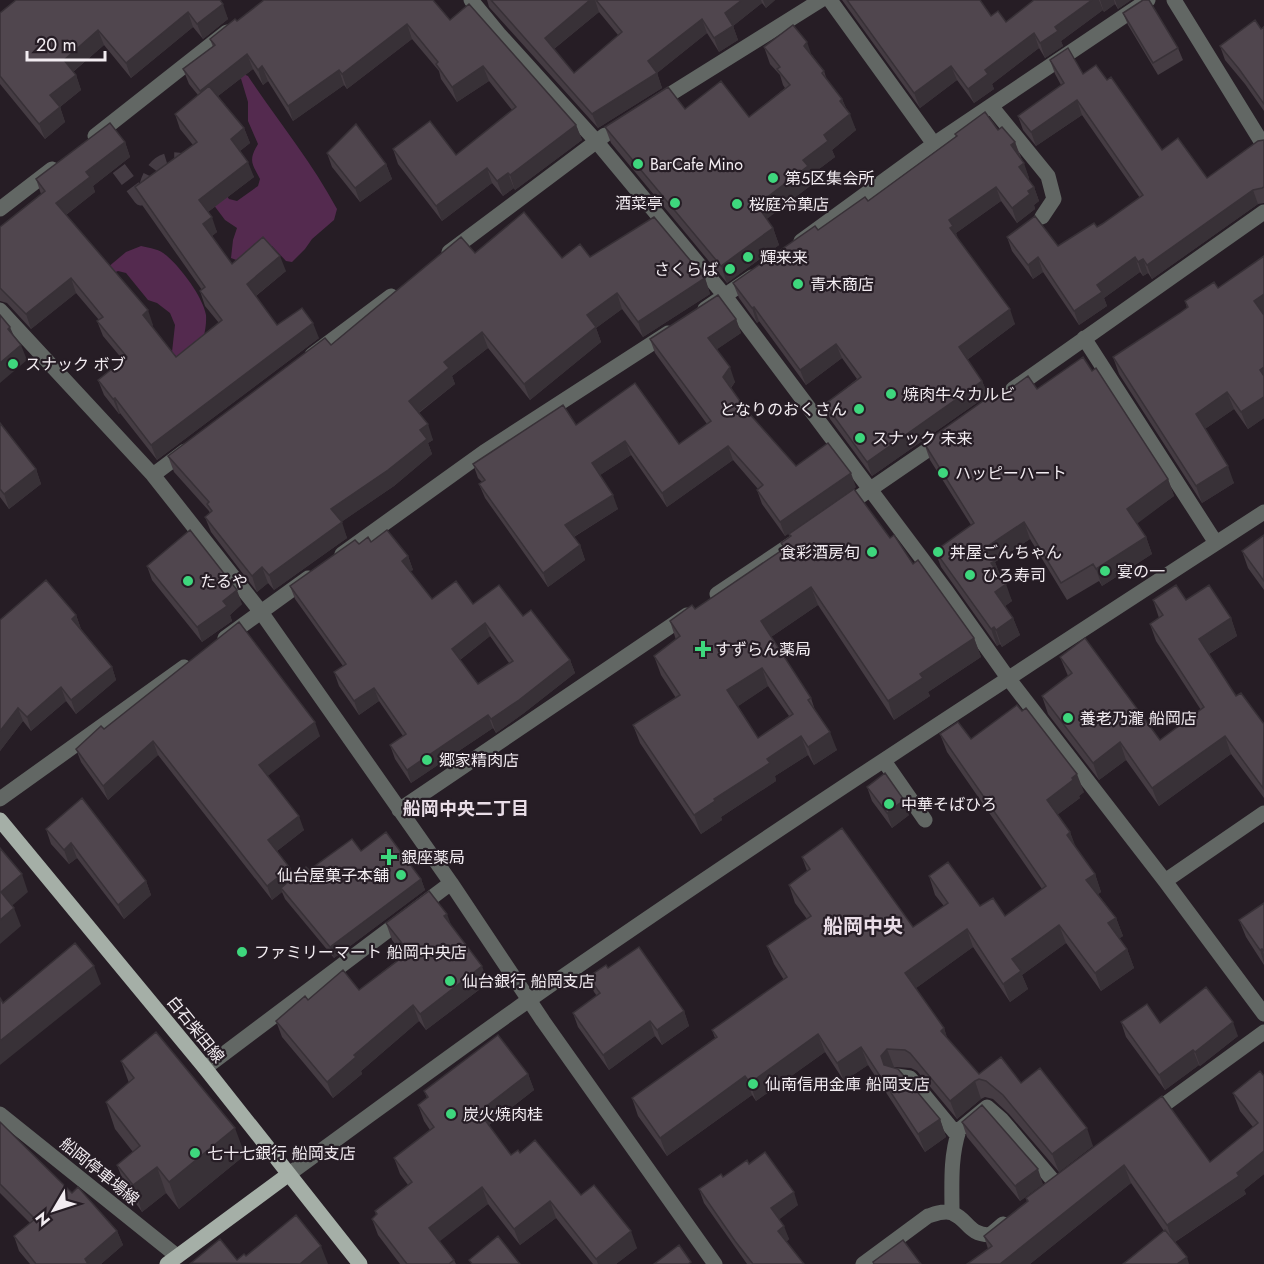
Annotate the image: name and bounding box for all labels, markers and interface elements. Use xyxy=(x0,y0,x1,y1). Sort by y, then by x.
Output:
scale bar xyxy=(27,24,105,62)
text: 20 m xyxy=(36,32,76,58)
place label: BarCafe Mino xyxy=(650,153,743,176)
marker: BarCafe Mino xyxy=(631,157,645,171)
place label: 第５区集会所 xyxy=(785,167,874,190)
marker: 第５区集会所 xyxy=(766,171,780,185)
place label: 酒菜亭 xyxy=(615,192,663,215)
place label: 桜庭冷菓店 xyxy=(749,193,829,216)
marker: 酒菜亭 xyxy=(668,196,682,210)
marker: 桜庭冷菓店 xyxy=(730,197,744,211)
place label: 輝来来 xyxy=(760,246,808,269)
marker: 輝来来 xyxy=(741,250,755,264)
place label: さくらば xyxy=(654,258,718,281)
marker: さくらば xyxy=(723,262,737,276)
place label: 青木商店 xyxy=(810,273,874,296)
marker: 青木商店 xyxy=(791,277,805,291)
place label: スナック ボブ xyxy=(25,353,126,376)
marker: スナック ボブ xyxy=(6,357,20,371)
place label: 焼肉牛々カルビ xyxy=(903,383,1015,406)
marker: 焼肉牛々カルビ xyxy=(884,387,898,401)
place label: となりのおくさん xyxy=(719,398,847,421)
marker: となりのおくさん xyxy=(852,402,866,416)
place label: スナック 未来 xyxy=(872,427,973,450)
marker: スナック 未来 xyxy=(853,431,867,445)
place label: ハッピーハート xyxy=(955,462,1067,485)
marker: ハッピーハート xyxy=(936,466,950,480)
place label: 食彩酒房旬 xyxy=(780,541,860,564)
place label: 丼屋ごんちゃん xyxy=(950,541,1062,564)
marker: 食彩酒房旬 xyxy=(865,545,879,559)
marker: 丼屋ごんちゃん xyxy=(931,545,945,559)
place label: 宴の一 xyxy=(1117,560,1165,583)
place label: ひろ寿司 xyxy=(982,564,1046,587)
marker: 宴の一 xyxy=(1098,564,1112,578)
marker: ひろ寿司 xyxy=(963,568,977,582)
place label: たるや xyxy=(200,570,248,593)
marker: たるや xyxy=(181,574,195,588)
place label: すずらん薬局 xyxy=(715,638,811,661)
marker: すずらん薬局 xyxy=(696,642,710,656)
place label: 養老乃瀧 船岡店 xyxy=(1080,707,1197,730)
marker: 養老乃瀧 船岡店 xyxy=(1061,711,1075,725)
place label: 郷家精肉店 xyxy=(439,749,519,772)
marker: 郷家精肉店 xyxy=(420,753,434,767)
place label: 中華そばひろ xyxy=(901,793,997,816)
district label: 船岡中央二丁目 xyxy=(403,796,529,822)
marker: 中華そばひろ xyxy=(882,797,896,811)
place label: 銀座薬局 xyxy=(401,846,465,869)
marker: 銀座薬局 xyxy=(382,850,396,864)
place label: 仙台屋菓子本舗 xyxy=(277,864,389,887)
marker: 仙台屋菓子本舗 xyxy=(394,868,408,882)
district label: 船岡中央 xyxy=(823,912,903,941)
place label: ファミリーマート 船岡中央店 xyxy=(254,941,467,964)
marker: ファミリーマート 船岡中央店 xyxy=(235,945,249,959)
place label: 仙台銀行 船岡支店 xyxy=(462,970,595,993)
marker: 仙台銀行 船岡支店 xyxy=(443,974,457,988)
street label: 白石柴田線 xyxy=(161,991,230,1068)
place label: 仙南信用金庫 船岡支店 xyxy=(765,1073,930,1096)
marker: 仙南信用金庫 船岡支店 xyxy=(746,1077,760,1091)
place label: 炭火焼肉桂 xyxy=(463,1103,543,1126)
marker: 炭火焼肉桂 xyxy=(444,1107,458,1121)
street label: 船岡停車場線 xyxy=(55,1132,144,1211)
place label: 七十七銀行 船岡支店 xyxy=(207,1142,356,1165)
marker: 七十七銀行 船岡支店 xyxy=(188,1146,202,1160)
north arrow xyxy=(24,1180,84,1240)
text: N xyxy=(30,1207,56,1231)

